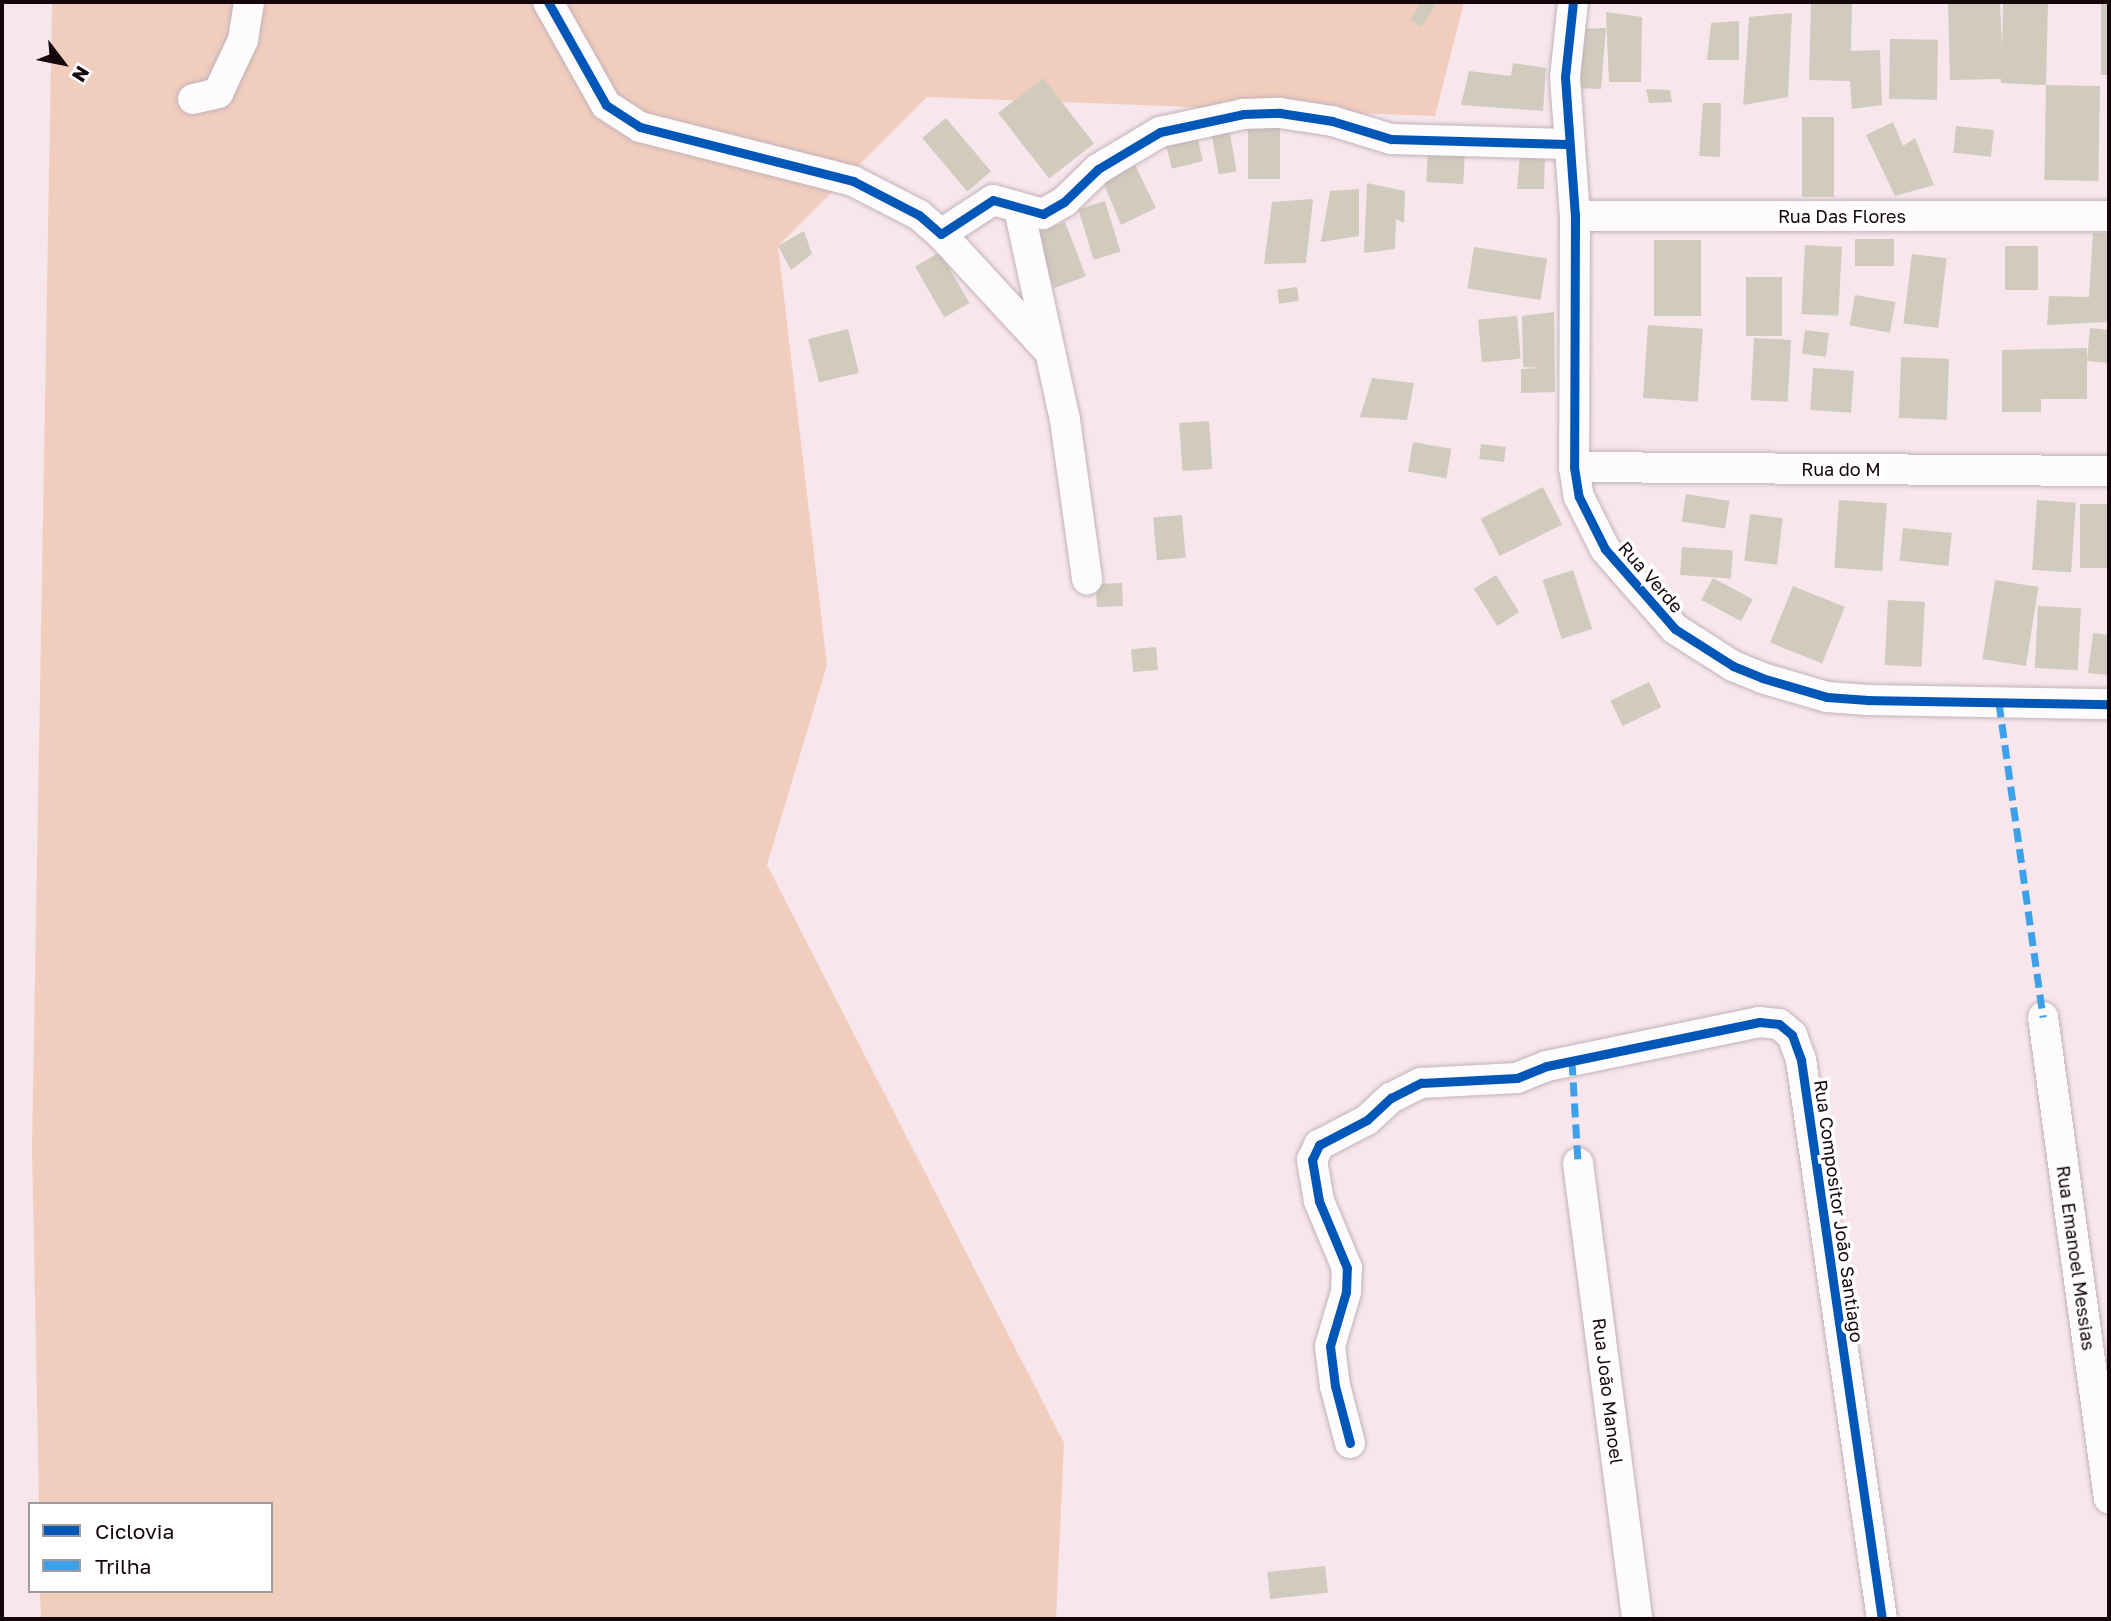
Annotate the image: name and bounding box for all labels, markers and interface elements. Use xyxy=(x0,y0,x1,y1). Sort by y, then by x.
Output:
north arrow xyxy=(28,28,98,98)
text: N xyxy=(68,62,95,87)
street label: Rua Das Flores xyxy=(1778,205,1906,227)
street label: Rua do M xyxy=(1801,458,1881,480)
street label: Rua Verde xyxy=(1614,537,1688,617)
street label: Rua Compositor João Santiago xyxy=(1810,1078,1868,1344)
street label: Rua Emanoel Messias xyxy=(2052,1164,2100,1352)
street label: Rua João Manoel xyxy=(1588,1317,1628,1465)
legend xyxy=(28,1502,273,1593)
text: Ciclovia xyxy=(95,1518,174,1544)
text: Trilha xyxy=(95,1553,151,1579)

